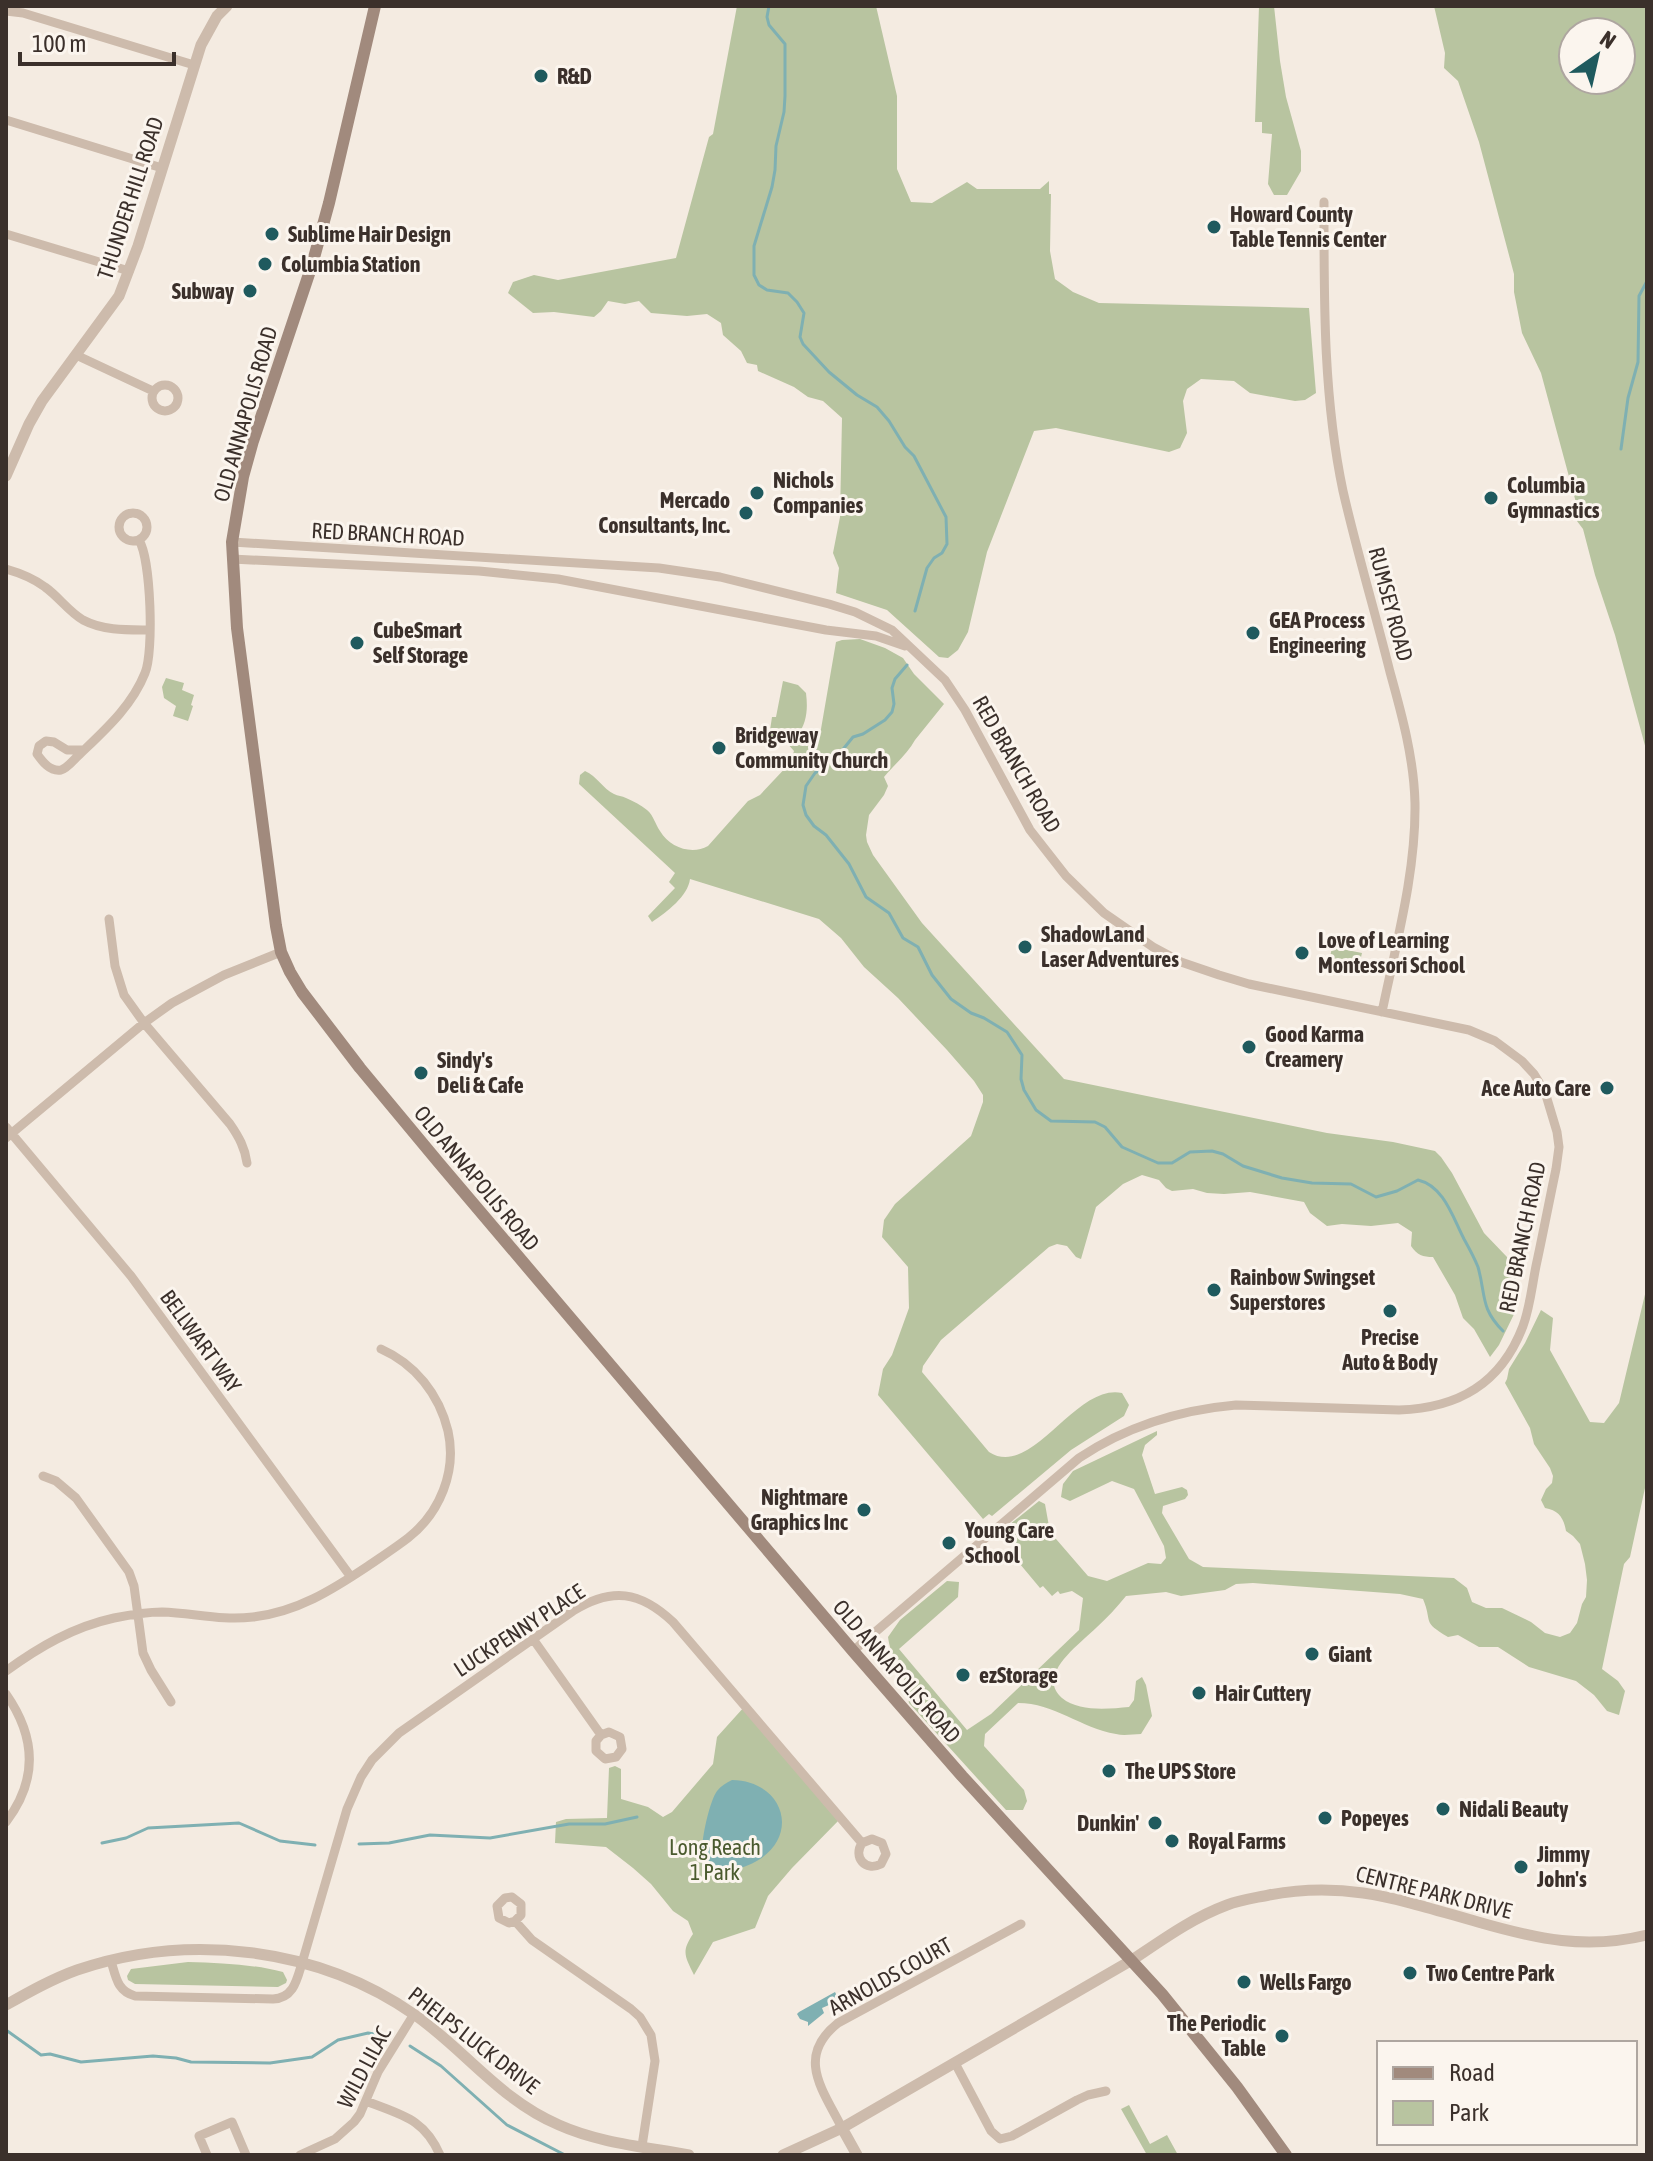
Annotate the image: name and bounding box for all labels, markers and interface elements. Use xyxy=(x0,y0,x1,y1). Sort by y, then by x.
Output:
scale bar xyxy=(20,16,174,66)
north arrow xyxy=(1557,16,1637,96)
text: N xyxy=(1596,25,1621,54)
text: 100 m xyxy=(32,30,86,57)
place label: R&D xyxy=(557,63,592,89)
marker: R&D xyxy=(532,67,550,85)
street label: THUNDER HILL ROAD xyxy=(91,113,169,283)
place label: Howard County Table Tennis Center xyxy=(1230,201,1387,252)
marker: Howard County Table Tennis Center xyxy=(1205,218,1223,236)
place label: Sublime Hair Design xyxy=(288,221,451,247)
marker: Sublime Hair Design xyxy=(263,225,281,243)
place label: Columbia Station xyxy=(281,251,420,277)
marker: Columbia Station xyxy=(256,255,274,273)
place label: Subway xyxy=(172,278,234,304)
marker: Subway xyxy=(241,282,259,300)
street label: OLD ANNAPOLIS ROAD xyxy=(208,323,282,505)
place label: Nichols Companies xyxy=(773,467,863,518)
place label: Columbia Gymnastics xyxy=(1507,472,1600,523)
marker: Nichols Companies xyxy=(748,484,766,502)
place label: Mercado Consultants, Inc. xyxy=(598,487,730,538)
marker: Columbia Gymnastics xyxy=(1482,489,1500,507)
marker: Mercado Consultants, Inc. xyxy=(737,504,755,522)
street label: RED BRANCH ROAD xyxy=(311,517,465,551)
street label: RUMSEY ROAD xyxy=(1363,544,1419,664)
place label: GEA Process Engineering xyxy=(1269,607,1366,658)
place label: CubeSmart Self Storage xyxy=(373,617,468,668)
marker: GEA Process Engineering xyxy=(1244,624,1262,642)
marker: CubeSmart Self Storage xyxy=(348,634,366,652)
street label: RED BRANCH ROAD xyxy=(967,691,1067,837)
place label: Bridgeway Community Church xyxy=(735,722,888,773)
marker: Bridgeway Community Church xyxy=(710,739,728,757)
place label: ShadowLand Laser Adventures xyxy=(1041,921,1179,972)
place label: Love of Learning Montessori School xyxy=(1318,927,1466,978)
marker: ShadowLand Laser Adventures xyxy=(1016,938,1034,956)
marker: Love of Learning Montessori School xyxy=(1293,944,1311,962)
place label: Good Karma Creamery xyxy=(1265,1021,1364,1072)
marker: Good Karma Creamery xyxy=(1240,1038,1258,1056)
place label: Sindy's Deli & Cafe xyxy=(437,1047,524,1098)
marker: Sindy's Deli & Cafe xyxy=(412,1064,430,1082)
place label: Ace Auto Care xyxy=(1481,1075,1591,1101)
marker: Ace Auto Care xyxy=(1598,1079,1616,1097)
street label: OLD ANNAPOLIS ROAD xyxy=(409,1100,545,1256)
street label: RED BRANCH ROAD xyxy=(1493,1159,1551,1315)
place label: Rainbow Swingset Superstores xyxy=(1230,1264,1376,1315)
marker: Rainbow Swingset Superstores xyxy=(1205,1281,1223,1299)
street label: BELLWART WAY xyxy=(155,1285,247,1398)
marker: Precise Auto & Body xyxy=(1381,1302,1399,1320)
place label: Precise Auto & Body xyxy=(1341,1324,1438,1375)
place label: Nightmare Graphics Inc xyxy=(751,1484,849,1535)
marker: Nightmare Graphics Inc xyxy=(855,1501,873,1519)
place label: Young Care School xyxy=(964,1517,1054,1568)
marker: Young Care School xyxy=(940,1534,958,1552)
street label: LUCKPENNY PLACE xyxy=(449,1578,590,1682)
street label: OLD ANNAPOLIS ROAD xyxy=(828,1594,966,1748)
place label: Giant xyxy=(1328,1641,1373,1667)
marker: Giant xyxy=(1303,1645,1321,1663)
place label: ezStorage xyxy=(979,1662,1058,1688)
marker: ezStorage xyxy=(954,1666,972,1684)
place label: Hair Cuttery xyxy=(1215,1680,1311,1706)
marker: Hair Cuttery xyxy=(1190,1684,1208,1702)
place label: The UPS Store xyxy=(1125,1758,1236,1784)
marker: The UPS Store xyxy=(1100,1762,1118,1780)
place label: Nidali Beauty xyxy=(1459,1796,1568,1822)
marker: Nidali Beauty xyxy=(1434,1800,1452,1818)
place label: Popeyes xyxy=(1341,1805,1409,1831)
marker: Popeyes xyxy=(1316,1809,1334,1827)
place label: Dunkin' xyxy=(1077,1810,1139,1836)
marker: Dunkin' xyxy=(1146,1814,1164,1832)
place label: Royal Farms xyxy=(1188,1828,1286,1854)
marker: Royal Farms xyxy=(1163,1832,1181,1850)
park label: Long Reach 1 Park xyxy=(669,1834,761,1885)
place label: Jimmy John's xyxy=(1536,1841,1590,1892)
marker: Jimmy John's xyxy=(1512,1858,1530,1876)
street label: CENTRE PARK DRIVE xyxy=(1353,1860,1515,1924)
street label: ARNOLDS COURT xyxy=(824,1931,956,2020)
place label: Two Centre Park xyxy=(1426,1960,1554,1986)
marker: Two Centre Park xyxy=(1401,1964,1419,1982)
place label: Wells Fargo xyxy=(1259,1969,1352,1995)
marker: Wells Fargo xyxy=(1235,1973,1253,1991)
street label: PHELPS LUCK DRIVE xyxy=(403,1981,545,2099)
place label: The Periodic Table xyxy=(1167,2010,1267,2061)
street label: WILD LILAC xyxy=(332,2022,396,2112)
marker: The Periodic Table xyxy=(1273,2027,1291,2045)
legend xyxy=(1377,2041,1637,2145)
text: Road xyxy=(1449,2059,1495,2086)
text: Park xyxy=(1449,2099,1490,2126)

